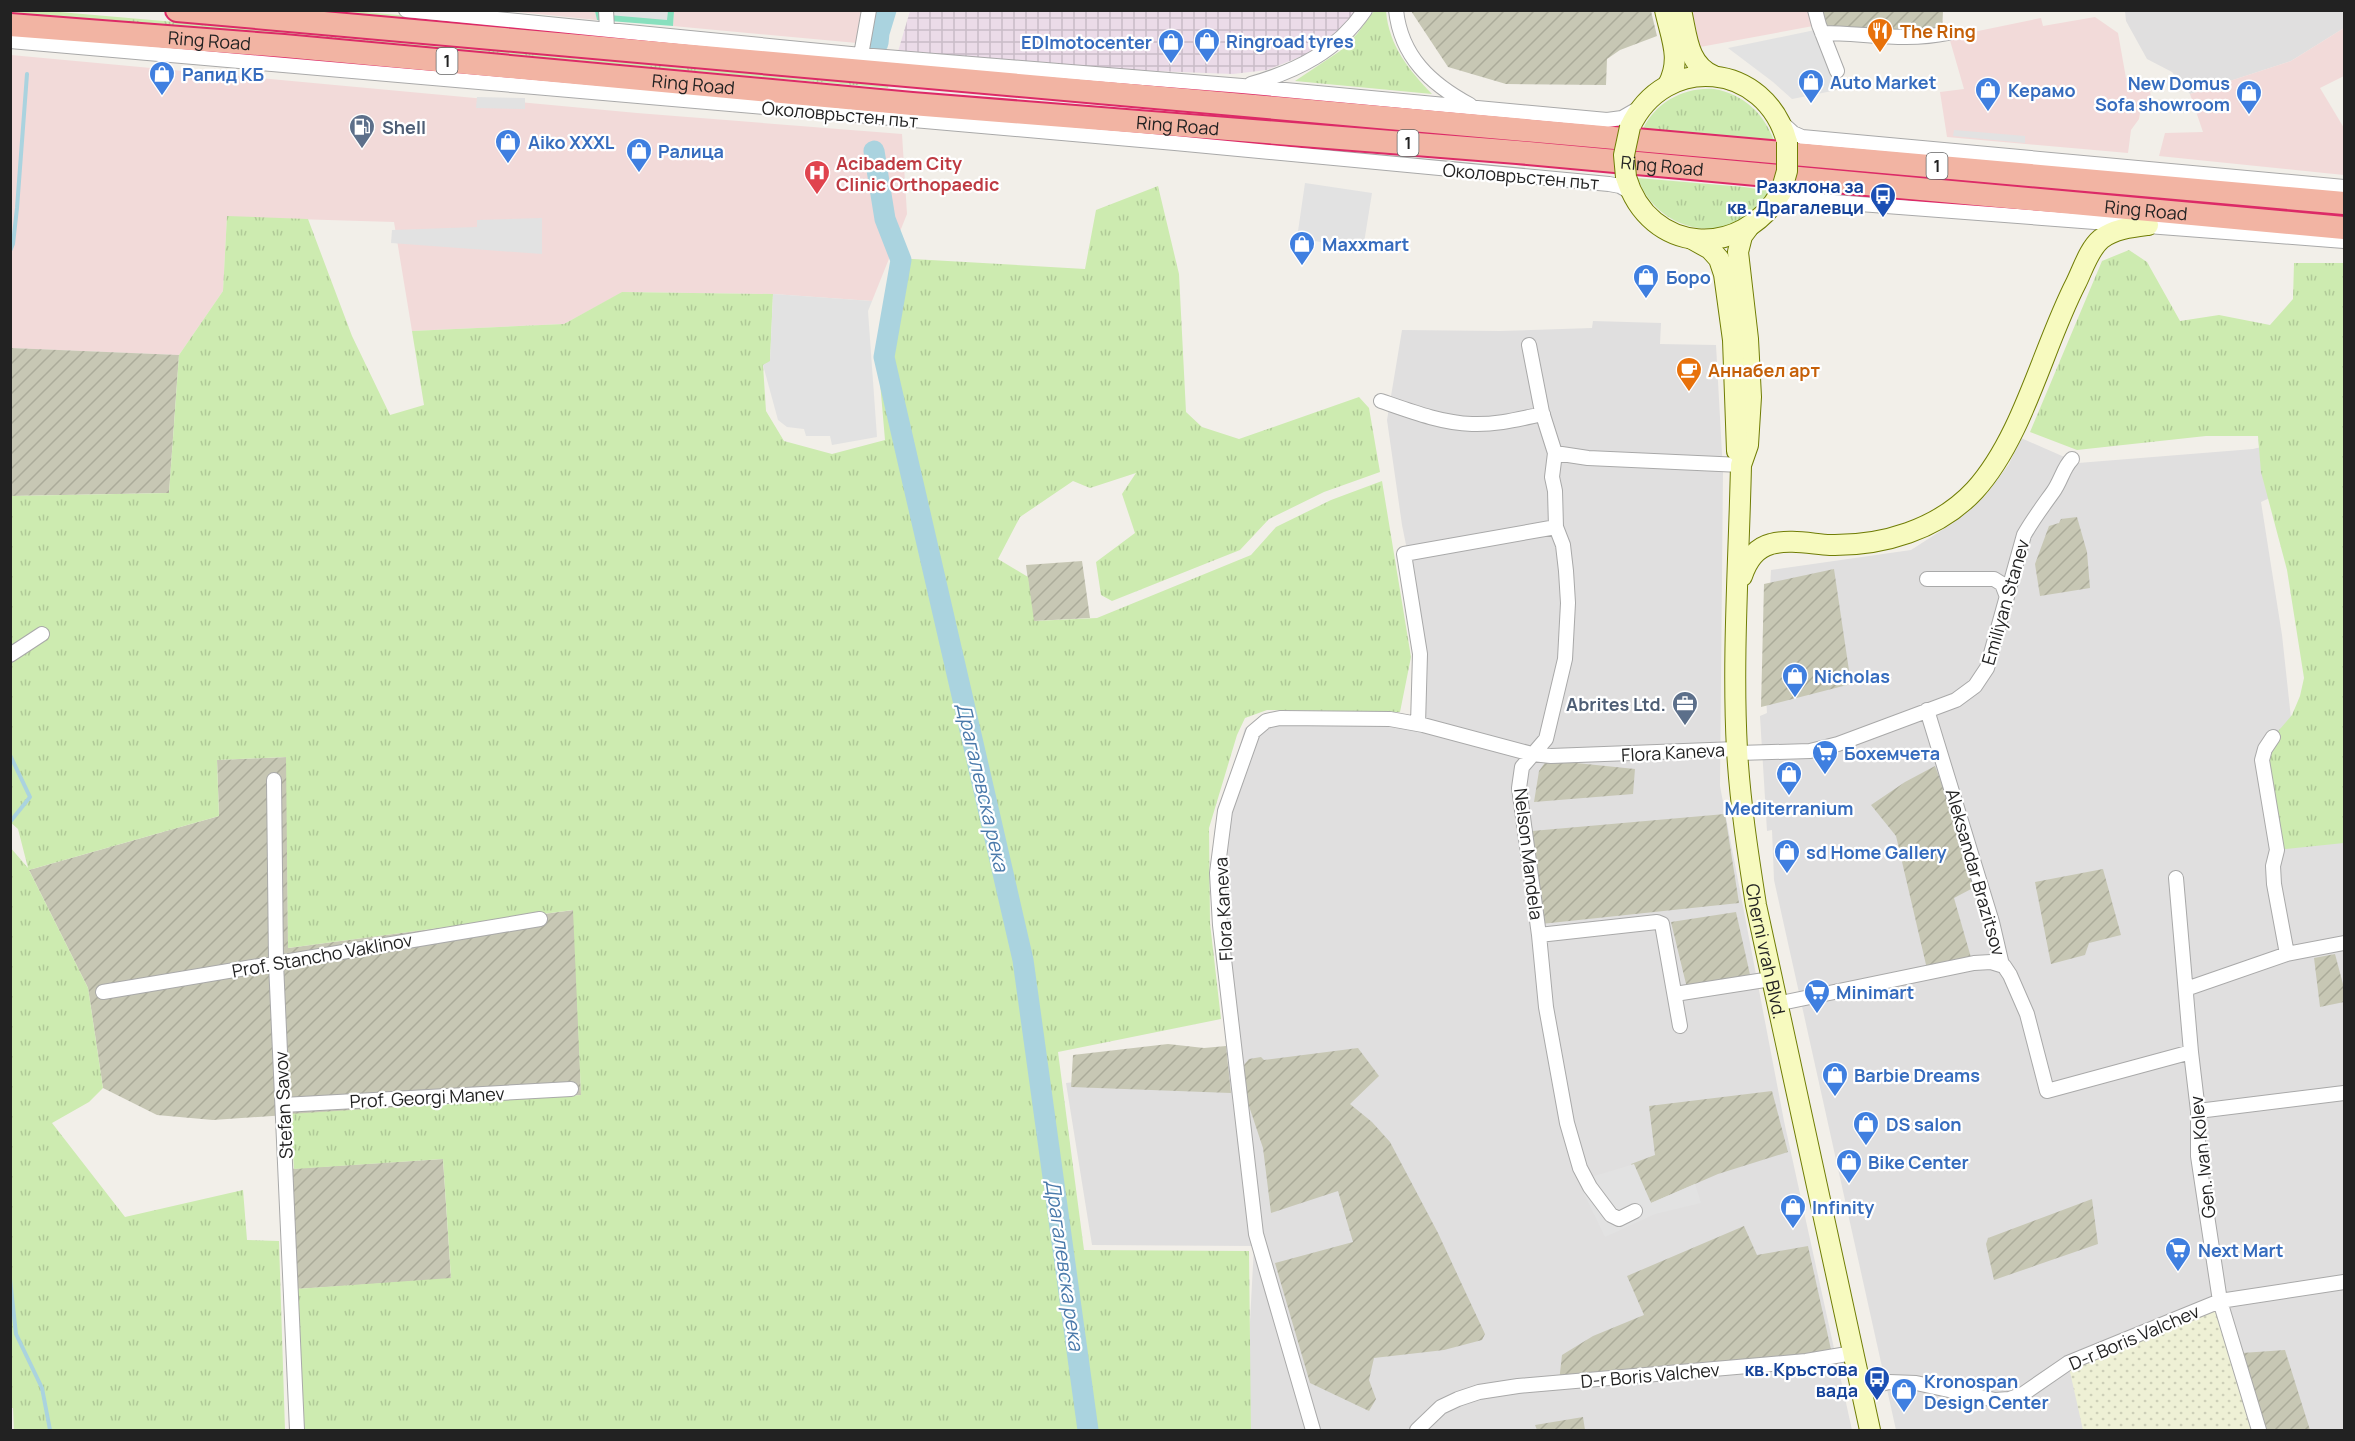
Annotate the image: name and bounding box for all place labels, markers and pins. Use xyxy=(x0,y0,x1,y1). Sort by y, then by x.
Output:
restaurant icon: The Ring xyxy=(1865,16,1895,54)
place label: The Ring xyxy=(1900,19,1976,43)
shop icon: Ringroad tyres xyxy=(1192,26,1222,64)
shop icon: EDImotocenter xyxy=(1156,27,1186,65)
place label: Ringroad tyres xyxy=(1226,29,1354,53)
place label: EDImotocenter xyxy=(1021,30,1152,54)
shop icon: Рапид КБ xyxy=(147,59,177,97)
place label: Рапид КБ xyxy=(182,62,264,86)
shop icon: Auto Market xyxy=(1796,67,1826,105)
place label: Auto Market xyxy=(1830,70,1936,94)
place label: New Domus Sofa showroom xyxy=(2095,71,2230,116)
shop icon: Керамо xyxy=(1973,75,2003,113)
place label: Керамо xyxy=(2008,78,2076,102)
shop icon: New Domus Sofa showroom xyxy=(2234,78,2264,116)
fuel station icon: Shell xyxy=(347,112,377,150)
place label: Shell xyxy=(382,115,426,139)
shop icon: Aiko XXXL xyxy=(493,127,523,165)
place label: Aiko XXXL xyxy=(528,130,615,154)
shop icon: Ралица xyxy=(624,136,654,174)
place label: Ралица xyxy=(658,139,724,163)
place label: Acibadem City Clinic Orthopaedic xyxy=(836,151,999,196)
hospital icon: Acibadem City Clinic Orthopaedic xyxy=(802,158,832,196)
place label: Разклона за кв. Драгалевци xyxy=(1727,174,1864,219)
bus stop icon: Разклона за кв. Драгалевци xyxy=(1868,181,1898,219)
shop icon: Maxxmart xyxy=(1287,229,1317,267)
place label: Maxxmart xyxy=(1322,232,1409,256)
shop icon: Боро xyxy=(1631,262,1661,300)
place label: Боро xyxy=(1666,265,1711,289)
cafe icon: Аннабел арт xyxy=(1674,355,1704,393)
place label: Аннабел арт xyxy=(1708,358,1820,382)
shop icon: Nicholas xyxy=(1780,661,1810,699)
place label: Nicholas xyxy=(1814,664,1890,688)
office icon: Abrites Ltd. xyxy=(1670,689,1700,727)
place label: Abrites Ltd. xyxy=(1566,692,1666,716)
supermarket icon: Бохемчета xyxy=(1810,738,1840,776)
place label: Бохемчета xyxy=(1844,741,1940,765)
shop icon: Mediterranium xyxy=(1774,759,1804,797)
place label: Mediterranium xyxy=(1725,796,1853,820)
shop icon: sd Home Gallery xyxy=(1772,837,1802,875)
place label: sd Home Gallery xyxy=(1806,840,1946,864)
supermarket icon: Minimart xyxy=(1802,977,1832,1015)
place label: Minimart xyxy=(1836,980,1914,1004)
shop icon: Barbie Dreams xyxy=(1820,1060,1850,1098)
place label: Barbie Dreams xyxy=(1854,1063,1980,1087)
shop icon: DS salon xyxy=(1851,1109,1881,1147)
place label: DS salon xyxy=(1886,1112,1962,1136)
shop icon: Bike Center xyxy=(1834,1147,1864,1185)
place label: Bike Center xyxy=(1868,1150,1969,1174)
shop icon: Infinity xyxy=(1778,1192,1808,1230)
place label: Infinity xyxy=(1812,1195,1874,1219)
supermarket icon: Next Mart xyxy=(2163,1235,2193,1273)
place label: Next Mart xyxy=(2198,1238,2284,1262)
place label: кв. Кръстова вада xyxy=(1744,1357,1858,1402)
bus stop icon: кв. Кръстова вада xyxy=(1862,1364,1892,1402)
place label: Kronospan Design Center xyxy=(1924,1369,2049,1414)
shop icon: Kronospan Design Center xyxy=(1889,1376,1919,1414)

